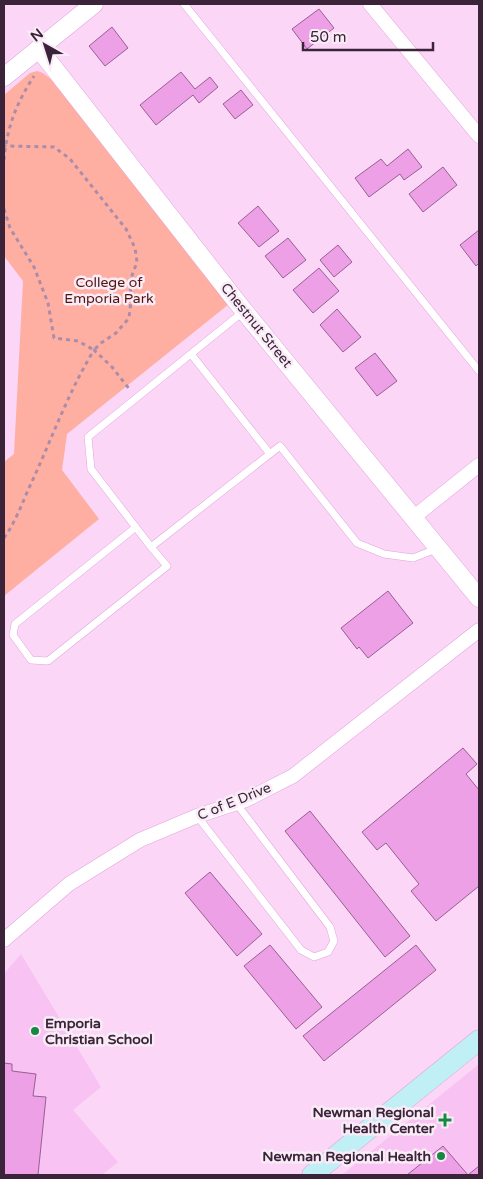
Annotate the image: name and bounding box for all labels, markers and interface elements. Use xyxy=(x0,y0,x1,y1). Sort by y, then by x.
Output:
north arrow xyxy=(20,20,70,70)
scale bar xyxy=(303,20,433,52)
text: N xyxy=(27,25,47,45)
text: 50 m xyxy=(310,28,347,46)
park label: College of Emporia Park xyxy=(64,274,154,307)
street label: Chestnut Street xyxy=(217,279,296,372)
street label: C of E Drive xyxy=(195,779,274,824)
place label: Emporia Christian School xyxy=(45,1015,153,1048)
marker: Emporia Christian School xyxy=(29,1025,41,1037)
place label: Newman Regional Health Center xyxy=(313,1104,435,1137)
marker: Newman Regional Health Center xyxy=(438,1113,452,1127)
place label: Newman Regional Health xyxy=(262,1148,431,1165)
marker: Newman Regional Health xyxy=(435,1150,447,1162)

